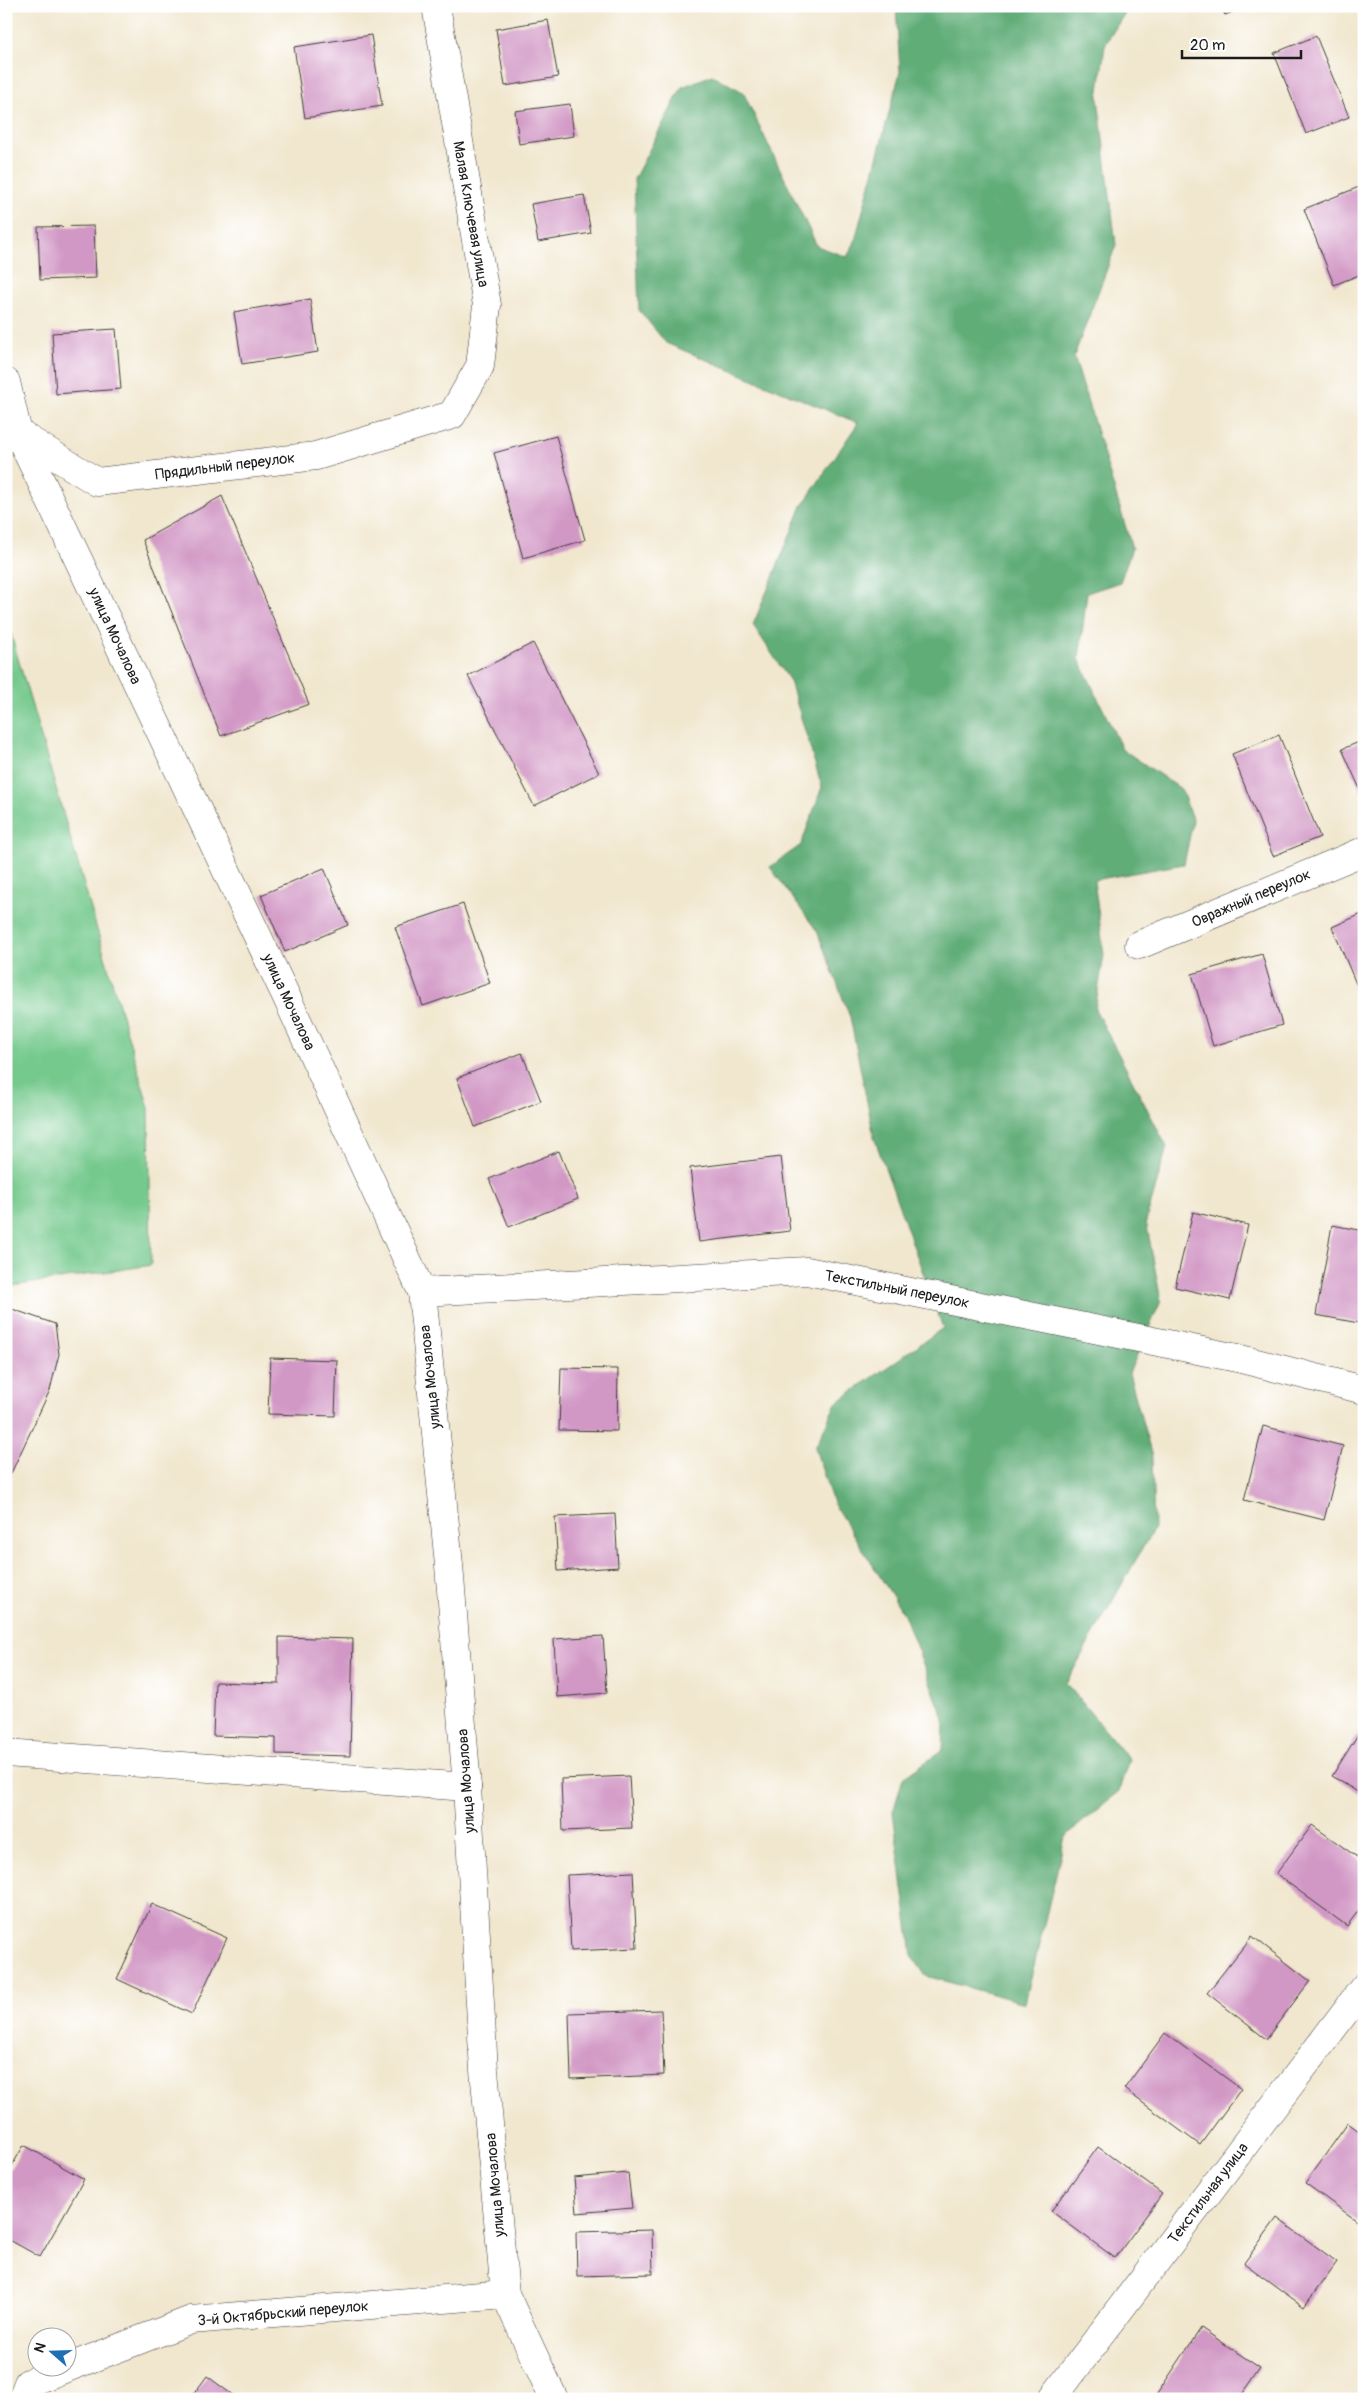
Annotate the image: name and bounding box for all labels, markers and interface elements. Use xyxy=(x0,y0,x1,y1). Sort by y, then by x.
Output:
scale bar xyxy=(1182,28,1301,60)
text: 20 m xyxy=(1190,36,1225,55)
street label: Малая Ключевая улица xyxy=(448,139,493,289)
street label: Прядильный переулок xyxy=(154,448,296,485)
street label: улица Мочалова xyxy=(83,584,145,688)
street label: Овражный переулок xyxy=(1189,865,1314,932)
street label: улица Мочалова xyxy=(257,950,319,1054)
street label: Текстильный переулок xyxy=(823,1266,971,1313)
street label: улица Мочалова xyxy=(416,1324,446,1431)
street label: улица Мочалова xyxy=(453,1728,480,1835)
street label: улица Мочалова xyxy=(481,2132,510,2239)
street label: Текстильная улица xyxy=(1164,2139,1253,2248)
street label: 3-й Октябрьский переулок xyxy=(197,2297,370,2330)
north arrow xyxy=(28,2328,78,2378)
text: N xyxy=(31,2340,50,2355)

